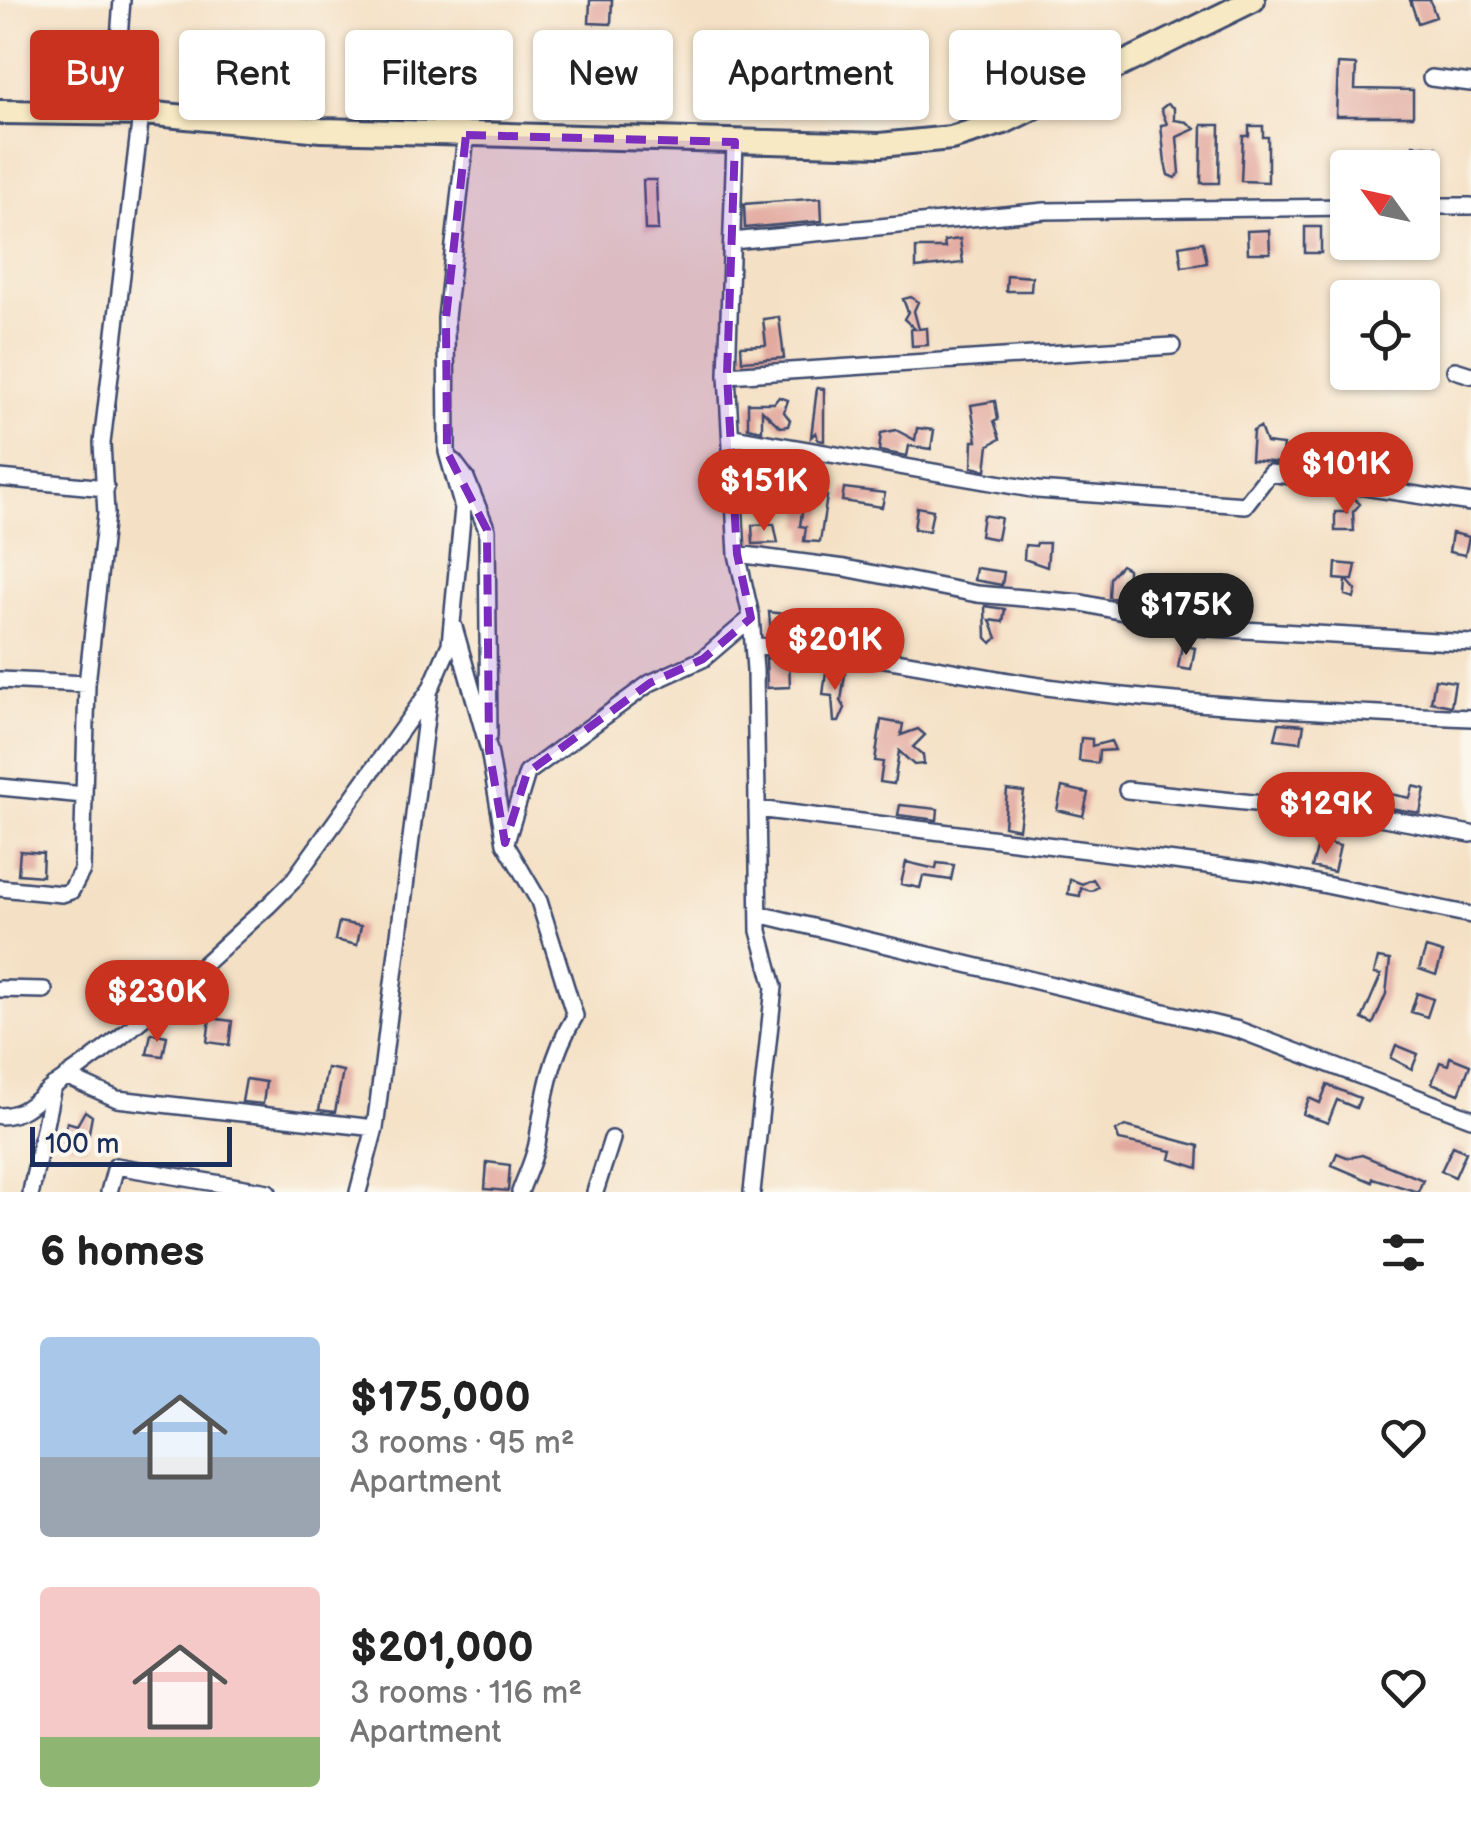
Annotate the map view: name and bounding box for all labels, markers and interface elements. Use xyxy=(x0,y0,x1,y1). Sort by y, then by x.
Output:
chip: Buy xyxy=(30,30,159,120)
chip: Rent xyxy=(179,30,325,120)
chip: Filters xyxy=(345,30,513,120)
chip: New xyxy=(533,30,673,120)
chip: Apartment xyxy=(693,30,929,120)
chip: House xyxy=(949,30,1121,120)
north arrow xyxy=(1330,150,1440,260)
map controls xyxy=(1330,150,1440,390)
button: locate xyxy=(1330,280,1440,390)
pin: $101K xyxy=(1276,432,1416,517)
text: $101K xyxy=(1301,445,1391,484)
pin: $151K xyxy=(694,449,834,534)
text: $151K xyxy=(720,462,808,501)
pin: $175K xyxy=(1116,573,1256,658)
text: $175K xyxy=(1140,586,1232,625)
pin: $201K xyxy=(765,608,905,693)
text: $201K xyxy=(788,621,882,660)
pin: $129K xyxy=(1256,772,1396,857)
text: $129K xyxy=(1279,785,1373,824)
pin: $230K xyxy=(87,960,227,1045)
text: $230K xyxy=(107,973,207,1012)
scale bar xyxy=(30,1122,232,1166)
text: 100 m xyxy=(45,1128,119,1161)
icon: filters xyxy=(1376,1225,1431,1280)
text: 6 homes xyxy=(40,1227,204,1278)
text: $175,000 xyxy=(350,1373,531,1424)
icon: home xyxy=(120,1377,240,1497)
icon: heart xyxy=(1376,1410,1431,1465)
text: 3 rooms · 95 m² xyxy=(350,1424,575,1463)
text: Apartment xyxy=(350,1463,501,1502)
text: $201,000 xyxy=(350,1623,534,1674)
icon: home xyxy=(120,1627,240,1747)
icon: heart xyxy=(1376,1660,1431,1715)
text: 3 rooms · 116 m² xyxy=(350,1674,582,1713)
text: Apartment xyxy=(350,1713,501,1752)

